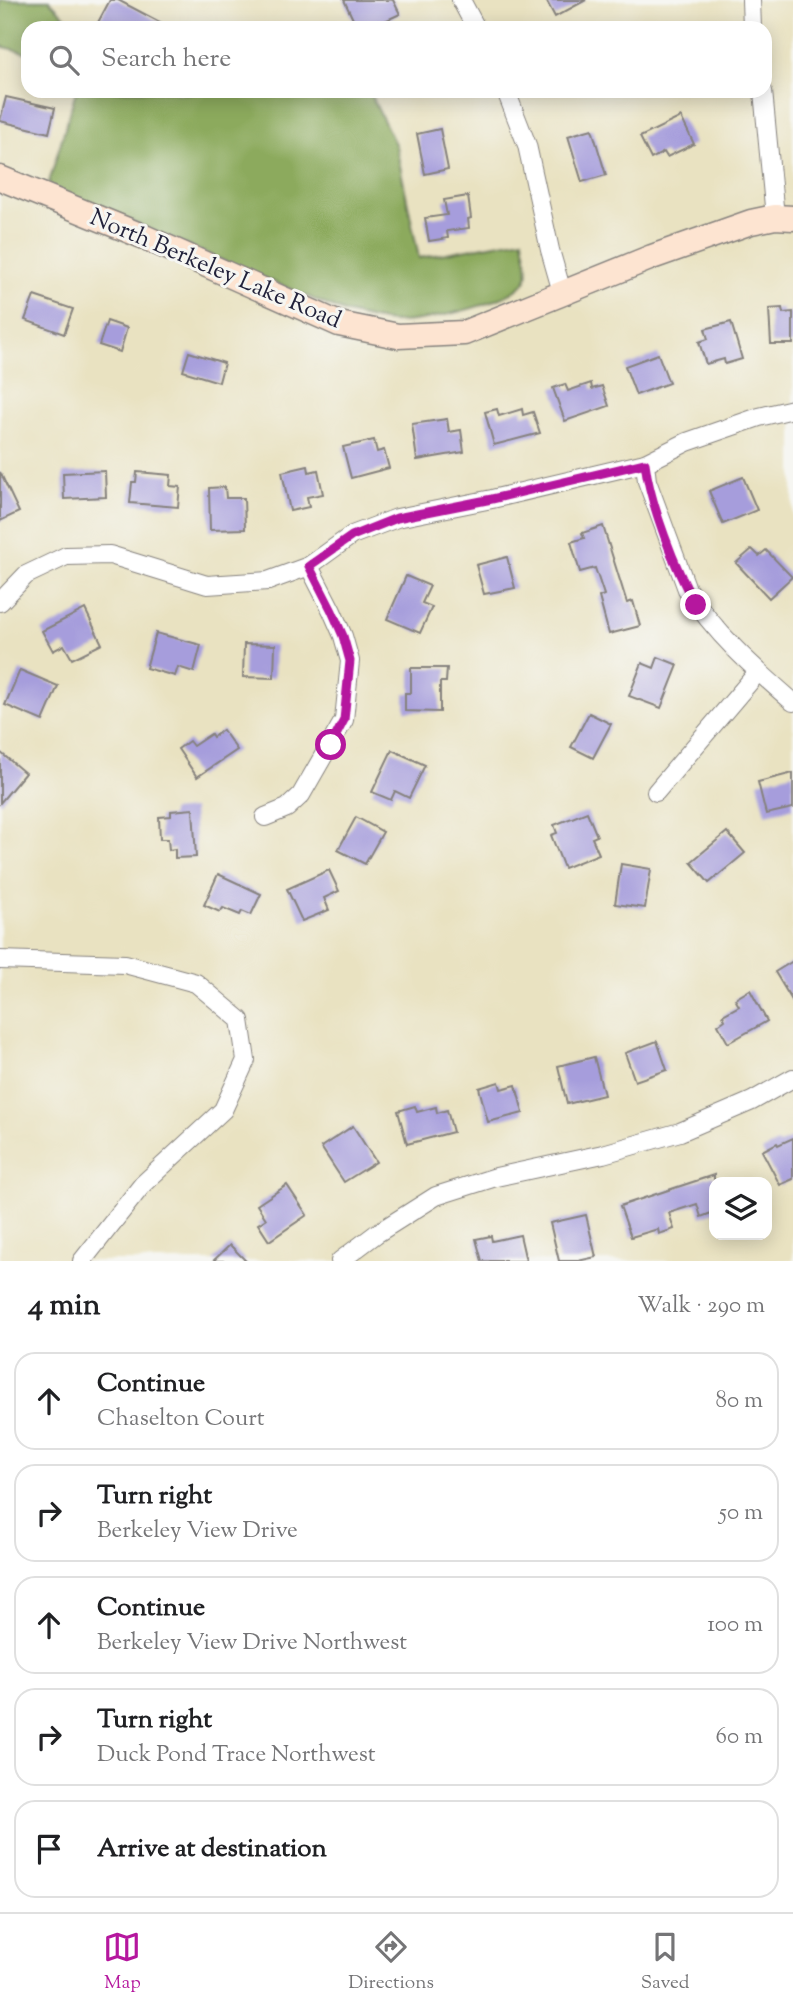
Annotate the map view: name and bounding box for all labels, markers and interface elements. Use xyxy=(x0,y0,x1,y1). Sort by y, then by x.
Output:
search box xyxy=(21,21,772,98)
icon: search xyxy=(45,41,83,79)
text: Search here xyxy=(101,41,231,78)
street label: North Berkeley Lake Road xyxy=(84,201,347,338)
route end xyxy=(680,589,711,620)
route start xyxy=(315,729,346,760)
map controls xyxy=(709,1177,772,1240)
button: layers xyxy=(709,1177,772,1240)
text: 4 min xyxy=(28,1285,101,1328)
text: Walk · 290 m xyxy=(637,1290,765,1323)
text: Continue xyxy=(97,1366,205,1403)
icon: ahead xyxy=(30,1382,68,1420)
text: 80 m xyxy=(715,1385,763,1418)
text: Chaselton Court xyxy=(97,1403,265,1436)
text: Turn right xyxy=(97,1478,212,1515)
icon: right xyxy=(30,1494,68,1532)
text: 50 m xyxy=(719,1497,763,1530)
text: Berkeley View Drive xyxy=(97,1515,298,1548)
text: Continue xyxy=(97,1590,205,1627)
icon: ahead xyxy=(30,1606,68,1644)
text: 100 m xyxy=(707,1609,763,1642)
text: Berkeley View Drive Northwest xyxy=(97,1627,407,1660)
text: Turn right xyxy=(97,1702,212,1739)
icon: right xyxy=(30,1718,68,1756)
text: 60 m xyxy=(715,1721,763,1754)
text: Duck Pond Trace Northwest xyxy=(97,1739,376,1772)
icon: arrive xyxy=(30,1830,68,1868)
text: Arrive at destination xyxy=(97,1831,327,1868)
tab: Map xyxy=(103,1928,141,1997)
tab: Directions xyxy=(348,1928,434,1997)
tab: Saved xyxy=(641,1928,690,1997)

